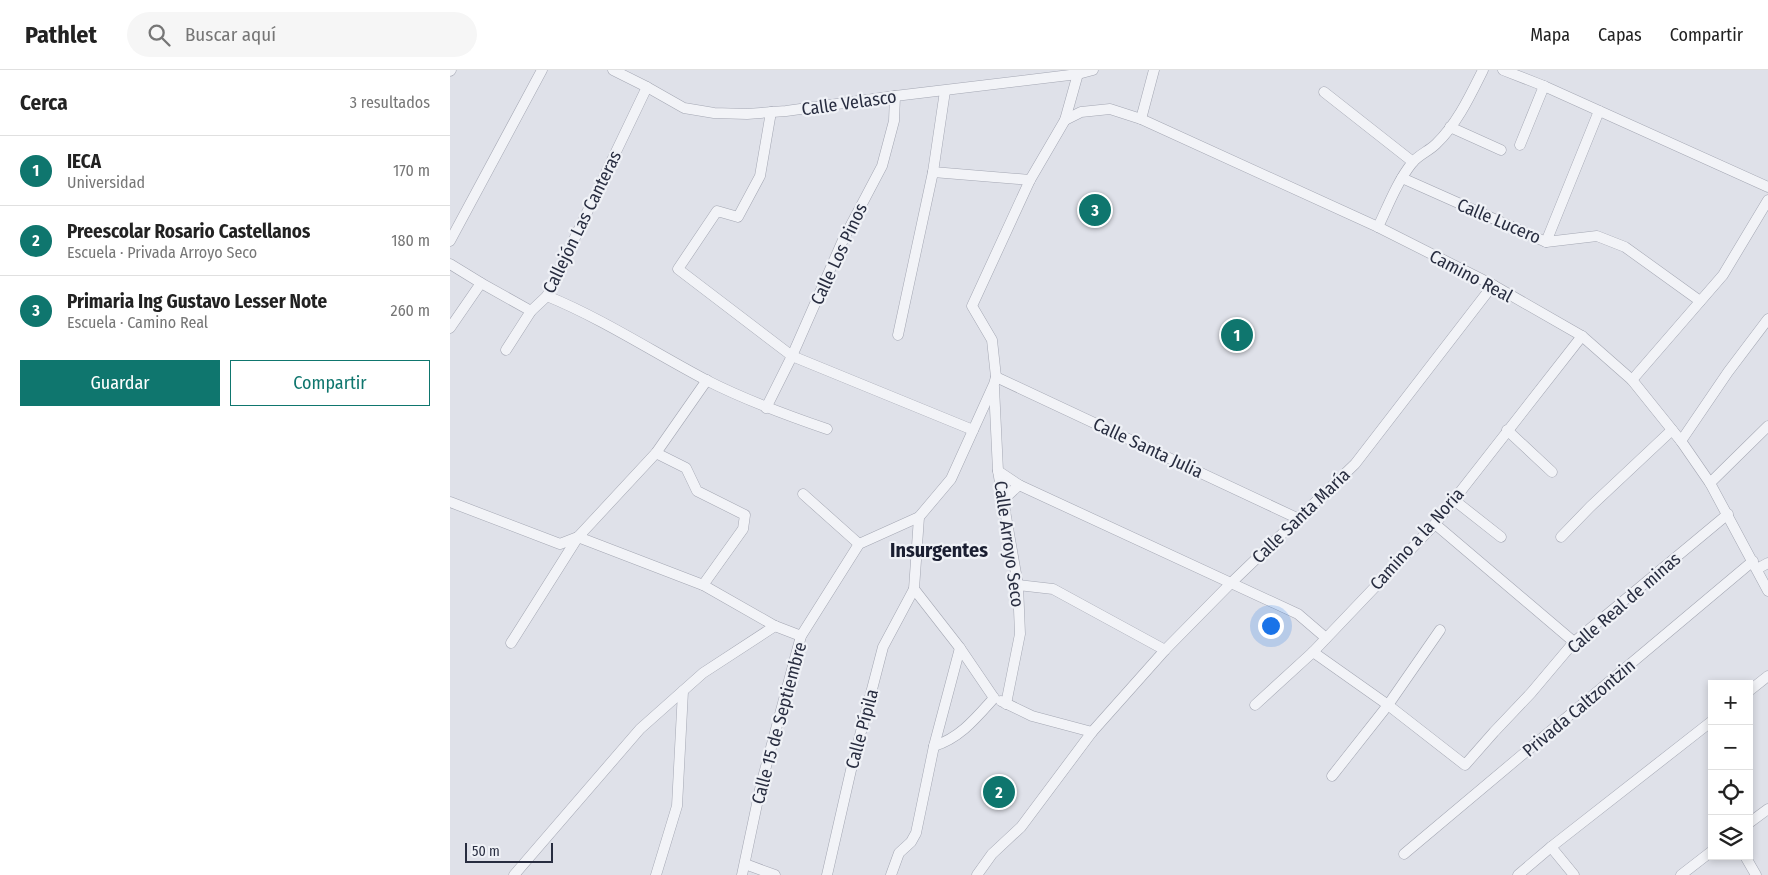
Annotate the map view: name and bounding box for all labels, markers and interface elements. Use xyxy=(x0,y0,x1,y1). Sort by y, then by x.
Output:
search box xyxy=(127,12,477,57)
text: Pathlet xyxy=(25,21,97,49)
icon: search xyxy=(145,21,173,49)
text: Buscar aquí xyxy=(185,23,276,46)
text: Mapa xyxy=(1530,24,1570,46)
text: Capas xyxy=(1598,24,1642,46)
text: Compartir xyxy=(1670,24,1743,46)
street label: Calle Velasco xyxy=(800,85,898,121)
text: Cerca xyxy=(20,90,68,116)
text: 3 resultados xyxy=(350,93,430,112)
street label: Callejón Las Canteras xyxy=(538,147,626,297)
text: IECA xyxy=(67,150,101,173)
text: 1 xyxy=(33,161,39,180)
text: 170 m xyxy=(393,161,430,180)
text: Universidad xyxy=(67,173,145,192)
pin: 3 xyxy=(1079,191,1111,229)
street label: Calle Lucero xyxy=(1454,194,1544,248)
street label: Calle Los Pinos xyxy=(806,199,872,308)
text: Preescolar Rosario Castellanos xyxy=(67,220,310,243)
text: 2 xyxy=(32,231,40,250)
text: 180 m xyxy=(391,231,430,250)
text: Escuela · Privada Arroyo Seco xyxy=(67,243,257,262)
street label: Camino Real xyxy=(1426,245,1517,307)
text: Primaria Ing Gustavo Lesser Note xyxy=(67,290,327,313)
text: 3 xyxy=(32,301,40,320)
text: 260 m xyxy=(391,301,430,320)
text: Escuela · Camino Real xyxy=(67,313,208,332)
pin: 1 xyxy=(1221,316,1253,354)
button: Guardar xyxy=(20,360,220,406)
button: Compartir xyxy=(230,360,430,406)
street label: Calle Santa Julia xyxy=(1090,413,1207,483)
street label: Calle Santa María xyxy=(1248,464,1355,568)
street label: Calle Arroyo Seco xyxy=(989,479,1029,609)
street label: Camino a la Noria xyxy=(1365,483,1469,595)
district label: Insurgentes xyxy=(890,538,988,562)
street label: Calle Real de minas xyxy=(1563,548,1685,658)
your location xyxy=(1258,613,1284,639)
street label: Calle 15 de Septiembre xyxy=(747,639,811,807)
street label: Privada Caltzontzin xyxy=(1518,654,1640,762)
map controls xyxy=(1708,680,1753,860)
button: + xyxy=(1708,680,1753,725)
street label: Calle Pípila xyxy=(841,687,883,771)
button: − xyxy=(1708,725,1753,770)
button: locate xyxy=(1708,770,1753,815)
pin: 2 xyxy=(983,773,1015,811)
button: layers xyxy=(1708,815,1753,860)
scale bar xyxy=(465,840,552,863)
text: 50 m xyxy=(472,843,500,860)

